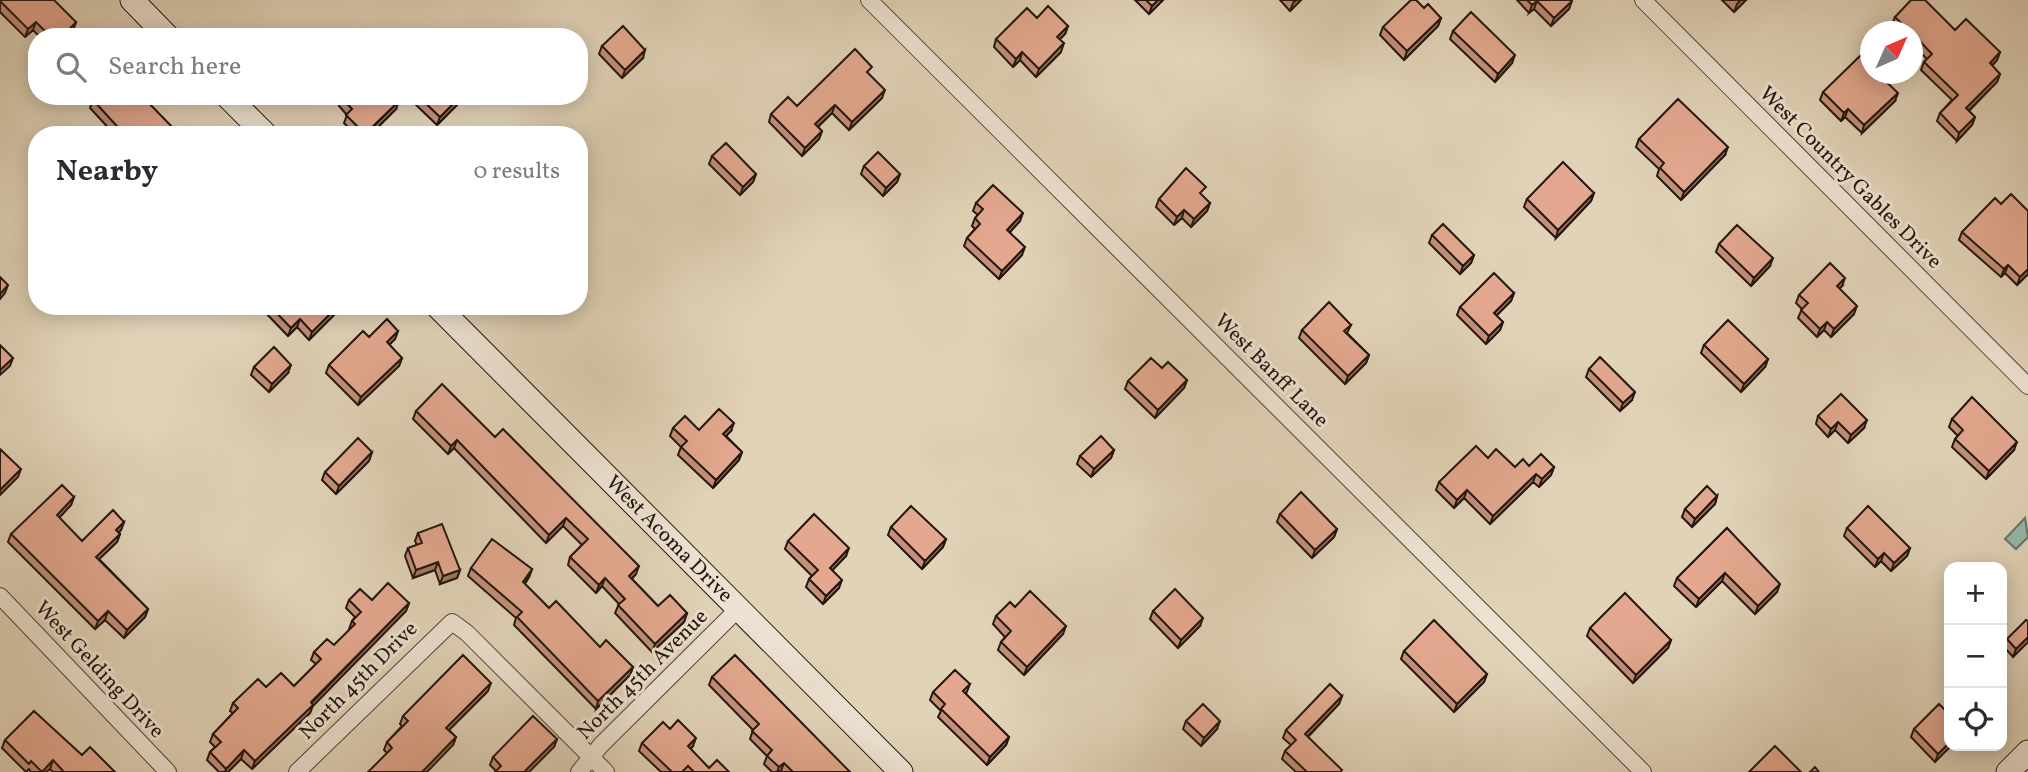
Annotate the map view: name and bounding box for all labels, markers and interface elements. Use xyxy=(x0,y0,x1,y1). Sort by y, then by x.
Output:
north arrow xyxy=(1860,21,1923,84)
search box xyxy=(28,28,588,105)
icon: search xyxy=(52,48,90,86)
text: Search here xyxy=(108,49,241,85)
street label: West Country Gables Drive xyxy=(1752,80,1948,276)
text: Nearby xyxy=(56,151,158,193)
text: 0 results xyxy=(473,156,560,188)
street label: West Banff Lane xyxy=(1207,307,1335,435)
street label: West Acoma Drive xyxy=(599,469,739,609)
map controls xyxy=(1944,562,2007,751)
button: + xyxy=(1944,562,2007,625)
street label: West Gelding Drive xyxy=(28,595,170,745)
street label: North 45th Avenue xyxy=(571,603,715,747)
street label: North 45th Drive xyxy=(293,615,425,747)
button: − xyxy=(1944,625,2007,688)
button: locate xyxy=(1944,688,2007,751)

